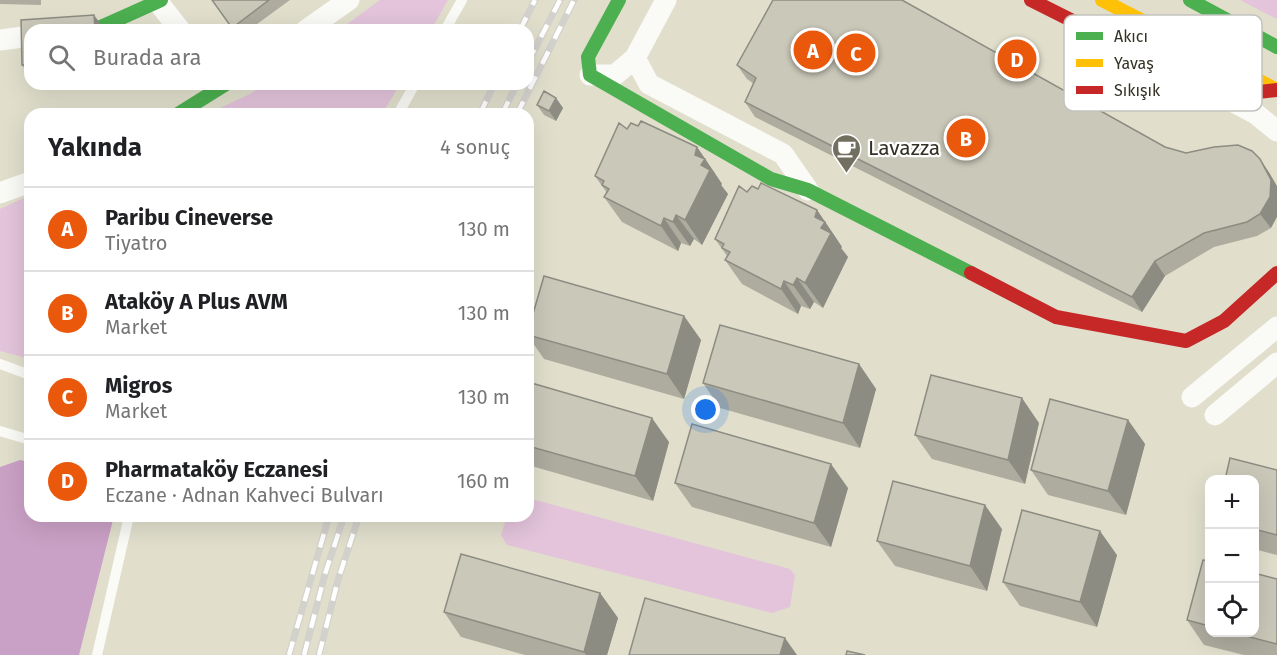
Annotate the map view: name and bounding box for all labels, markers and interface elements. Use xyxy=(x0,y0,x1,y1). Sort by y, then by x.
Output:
legend xyxy=(1064,15,1262,111)
search box xyxy=(24,24,534,90)
text: Akıcı xyxy=(1114,27,1148,46)
pin: A xyxy=(794,28,832,72)
pin: C xyxy=(836,31,876,76)
pin: D xyxy=(998,36,1036,82)
icon: search xyxy=(45,41,78,74)
text: Burada ara xyxy=(93,44,201,71)
text: Yavaş xyxy=(1114,54,1154,74)
text: Sıkışık xyxy=(1114,81,1161,101)
pin: B xyxy=(946,116,986,160)
text: Yakında xyxy=(48,132,142,163)
cafe icon: Lavazza xyxy=(831,132,863,174)
text: 4 sonuç xyxy=(440,135,510,159)
place label: Lavazza xyxy=(868,135,940,161)
text: Paribu Cineverse xyxy=(105,204,273,231)
text: A xyxy=(62,217,73,241)
text: 130 m xyxy=(458,217,510,241)
text: Tiyatro xyxy=(105,231,167,255)
text: Ataköy A Plus AVM xyxy=(105,288,288,315)
text: B xyxy=(61,301,74,325)
text: 130 m xyxy=(458,301,510,325)
text: Market xyxy=(105,315,167,339)
text: Migros xyxy=(105,372,172,399)
text: C xyxy=(62,385,73,409)
text: 130 m xyxy=(458,385,510,409)
your location xyxy=(691,395,720,424)
text: Market xyxy=(105,399,167,423)
text: Pharmataköy Eczanesi xyxy=(105,456,329,483)
text: D xyxy=(61,469,74,493)
text: 160 m xyxy=(457,469,510,493)
map controls xyxy=(1205,475,1259,637)
button: + xyxy=(1205,475,1259,529)
text: Eczane · Adnan Kahveci Bulvarı xyxy=(105,483,384,507)
button: − xyxy=(1205,529,1259,583)
button: locate xyxy=(1205,583,1259,637)

